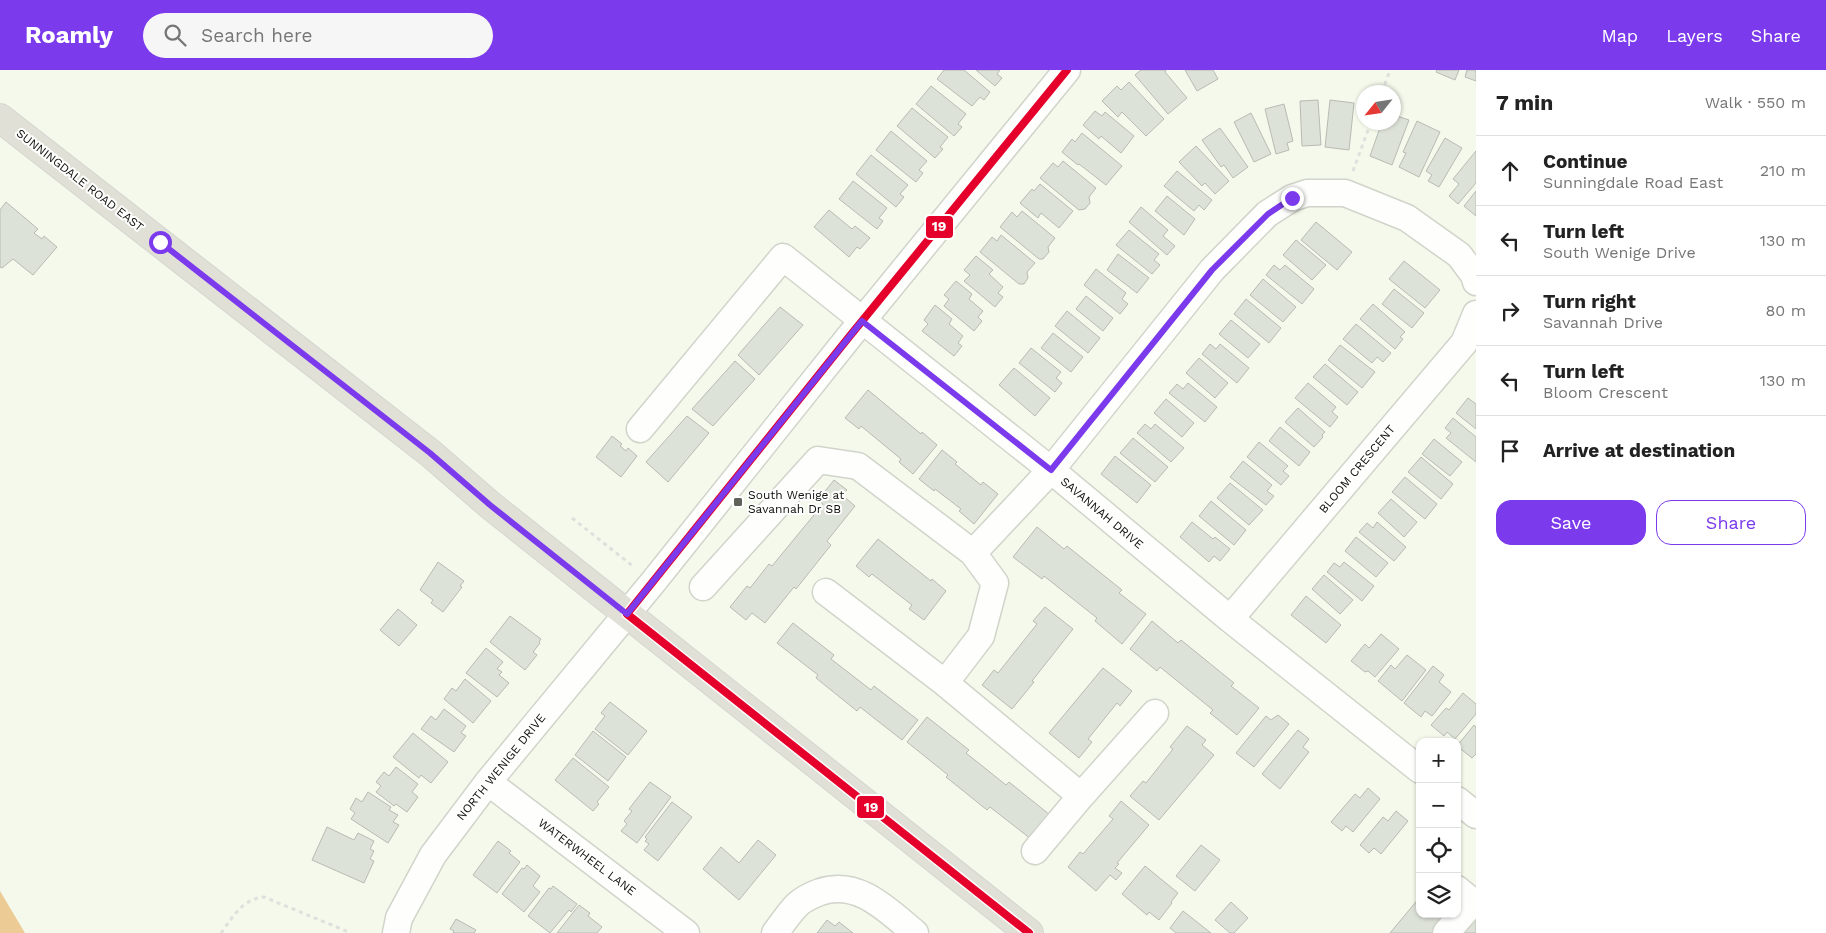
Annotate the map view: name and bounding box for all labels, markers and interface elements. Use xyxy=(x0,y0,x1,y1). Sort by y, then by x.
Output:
search box xyxy=(143,13,493,58)
text: Roamly xyxy=(25,21,113,49)
icon: search xyxy=(161,21,189,49)
text: Search here xyxy=(201,24,312,47)
text: Map xyxy=(1601,25,1638,46)
text: Layers xyxy=(1666,25,1723,46)
text: Share xyxy=(1751,25,1801,46)
north arrow xyxy=(1356,85,1401,130)
text: 7 min xyxy=(1496,90,1553,115)
text: Walk · 550 m xyxy=(1705,93,1806,112)
street label: SUNNINGDALE ROAD EAST xyxy=(14,126,146,234)
text: Continue xyxy=(1543,150,1627,173)
icon: ahead xyxy=(1496,157,1524,185)
text: 210 m xyxy=(1760,161,1806,180)
text: Sunningdale Road East xyxy=(1543,173,1723,192)
route end xyxy=(1281,187,1304,210)
line badge: 19 xyxy=(925,215,954,239)
text: 19 xyxy=(932,218,946,234)
text: Turn left xyxy=(1543,220,1624,243)
icon: left xyxy=(1496,227,1524,255)
route start xyxy=(149,231,172,254)
text: 130 m xyxy=(1760,231,1806,250)
text: South Wenige Drive xyxy=(1543,243,1696,262)
text: Turn right xyxy=(1543,290,1636,313)
icon: right xyxy=(1496,297,1524,325)
text: 80 m xyxy=(1765,301,1806,320)
text: Savannah Drive xyxy=(1543,313,1663,332)
text: Turn left xyxy=(1543,360,1624,383)
icon: left xyxy=(1496,367,1524,395)
text: 130 m xyxy=(1760,371,1806,390)
text: Bloom Crescent xyxy=(1543,383,1668,402)
street label: BLOOM CRESCENT xyxy=(1316,422,1398,516)
icon: arrive xyxy=(1496,437,1524,465)
text: Arrive at destination xyxy=(1543,439,1735,462)
street label: SAVANNAH DRIVE xyxy=(1058,474,1147,552)
place label: South Wenige at Savannah Dr SB xyxy=(748,488,844,516)
marker: South Wenige at Savannah Dr SB xyxy=(732,496,744,508)
button: Save xyxy=(1496,500,1646,545)
button: Share xyxy=(1656,500,1806,545)
street label: NORTH WENIGE DRIVE xyxy=(454,711,548,823)
map controls xyxy=(1416,738,1461,918)
button: + xyxy=(1416,738,1461,783)
button: − xyxy=(1416,783,1461,828)
line badge: 19 xyxy=(856,795,885,819)
text: 19 xyxy=(864,799,878,815)
street label: WATERWHEEL LANE xyxy=(535,816,639,899)
button: locate xyxy=(1416,828,1461,873)
button: layers xyxy=(1416,873,1461,918)

